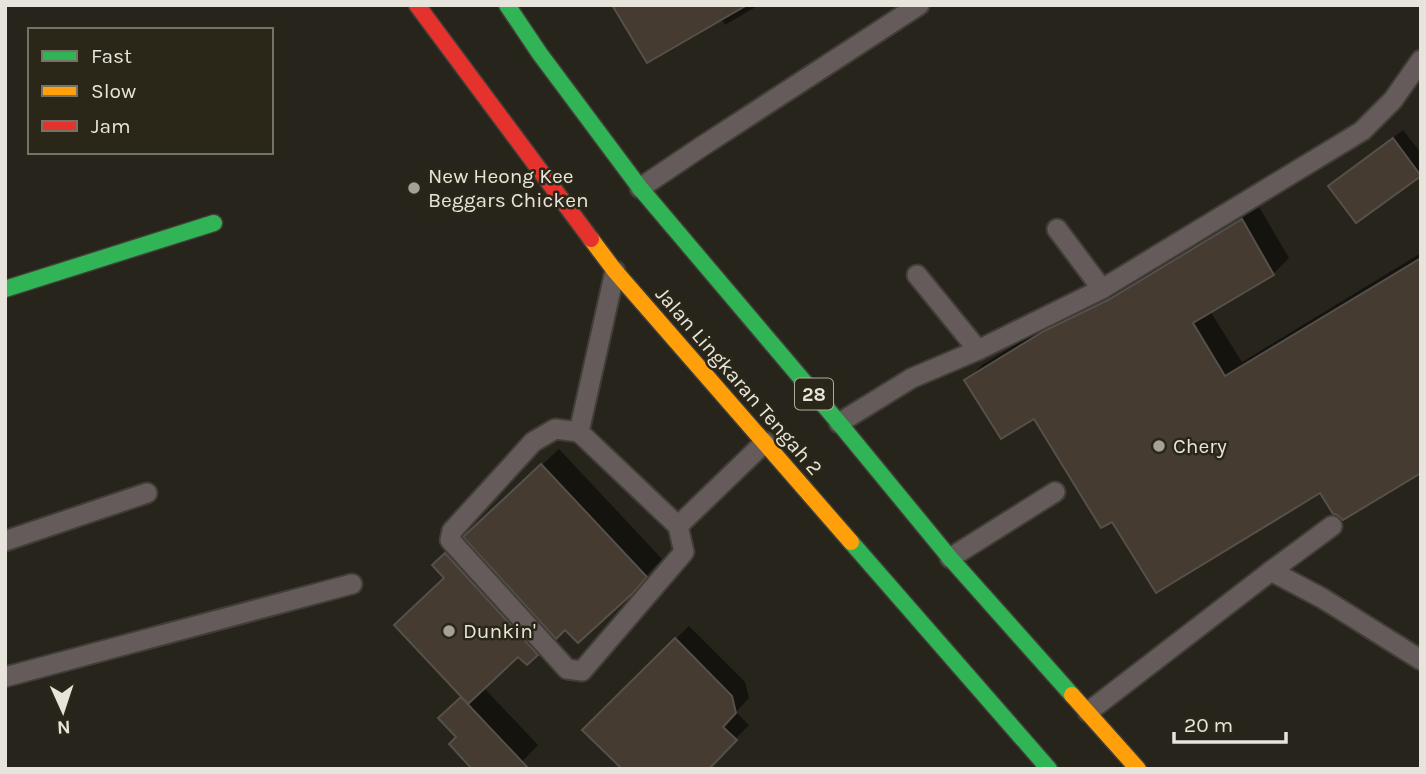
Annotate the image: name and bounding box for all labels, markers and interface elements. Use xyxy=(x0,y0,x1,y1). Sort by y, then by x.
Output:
legend xyxy=(28,28,273,154)
text: Fast xyxy=(91,44,132,68)
text: Slow xyxy=(91,79,136,103)
text: Jam xyxy=(91,114,131,138)
place label: New Heong Kee Beggars Chicken xyxy=(428,164,589,212)
marker: New Heong Kee Beggars Chicken xyxy=(406,180,422,196)
street label: Jalan Lingkaran Tengah 2 xyxy=(651,282,827,480)
road number: 28 xyxy=(795,378,833,410)
place label: Chery xyxy=(1173,434,1227,458)
marker: Chery xyxy=(1151,438,1167,454)
place label: Dunkin' xyxy=(463,619,536,643)
marker: Dunkin' xyxy=(441,623,457,639)
north arrow xyxy=(28,676,98,746)
scale bar xyxy=(1174,700,1286,744)
text: 20 m xyxy=(1184,713,1233,737)
text: N xyxy=(56,716,71,738)

